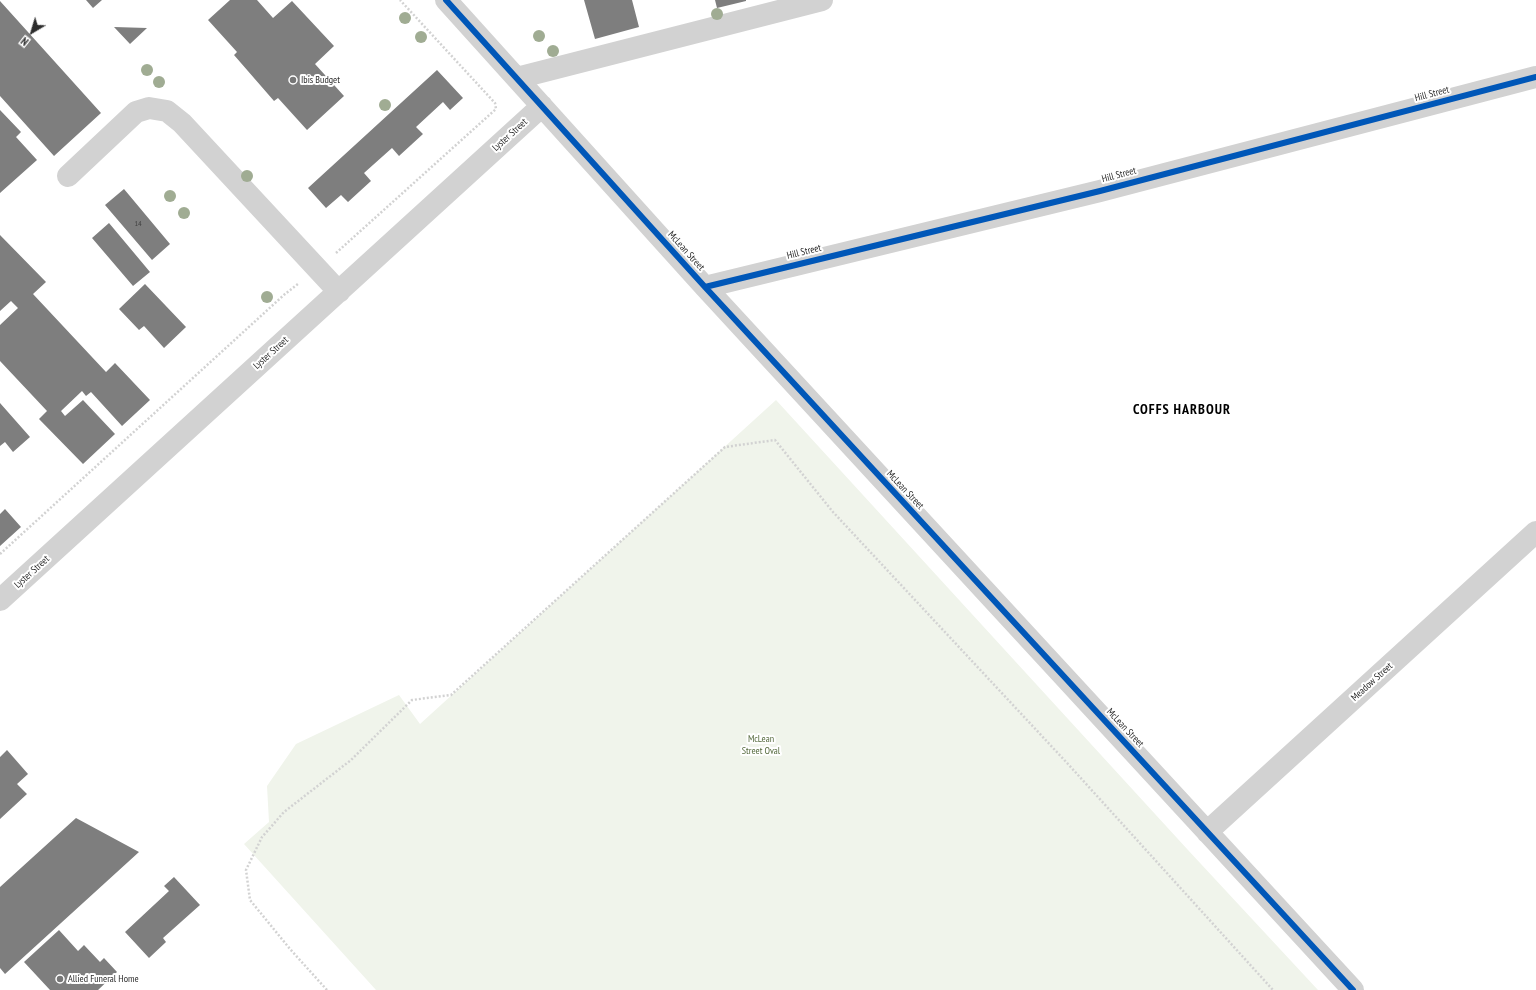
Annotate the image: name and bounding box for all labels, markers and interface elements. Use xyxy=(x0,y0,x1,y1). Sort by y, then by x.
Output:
north arrow xyxy=(12,12,52,52)
text: N xyxy=(18,34,31,49)
place label: Ibis Budget xyxy=(301,74,340,86)
marker: Ibis Budget xyxy=(288,75,298,85)
street label: Hill Street xyxy=(1414,84,1450,104)
street label: Lyster Street xyxy=(490,116,530,154)
street label: Hill Street xyxy=(1101,165,1137,185)
house number: 14 xyxy=(134,219,142,229)
street label: McLean Street xyxy=(665,229,707,273)
street label: Hill Street xyxy=(786,242,822,262)
street label: Lyster Street xyxy=(251,334,291,372)
district label: COFFS HARBOUR xyxy=(1133,402,1231,418)
street label: McLean Street xyxy=(884,468,926,512)
street label: Lyster Street xyxy=(12,553,52,591)
street label: Meadow Street xyxy=(1349,660,1395,704)
street label: McLean Street xyxy=(1104,706,1146,750)
park label: McLean Street Oval xyxy=(742,733,780,756)
place label: Allied Funeral Home xyxy=(68,973,139,985)
marker: Allied Funeral Home xyxy=(55,974,65,984)

